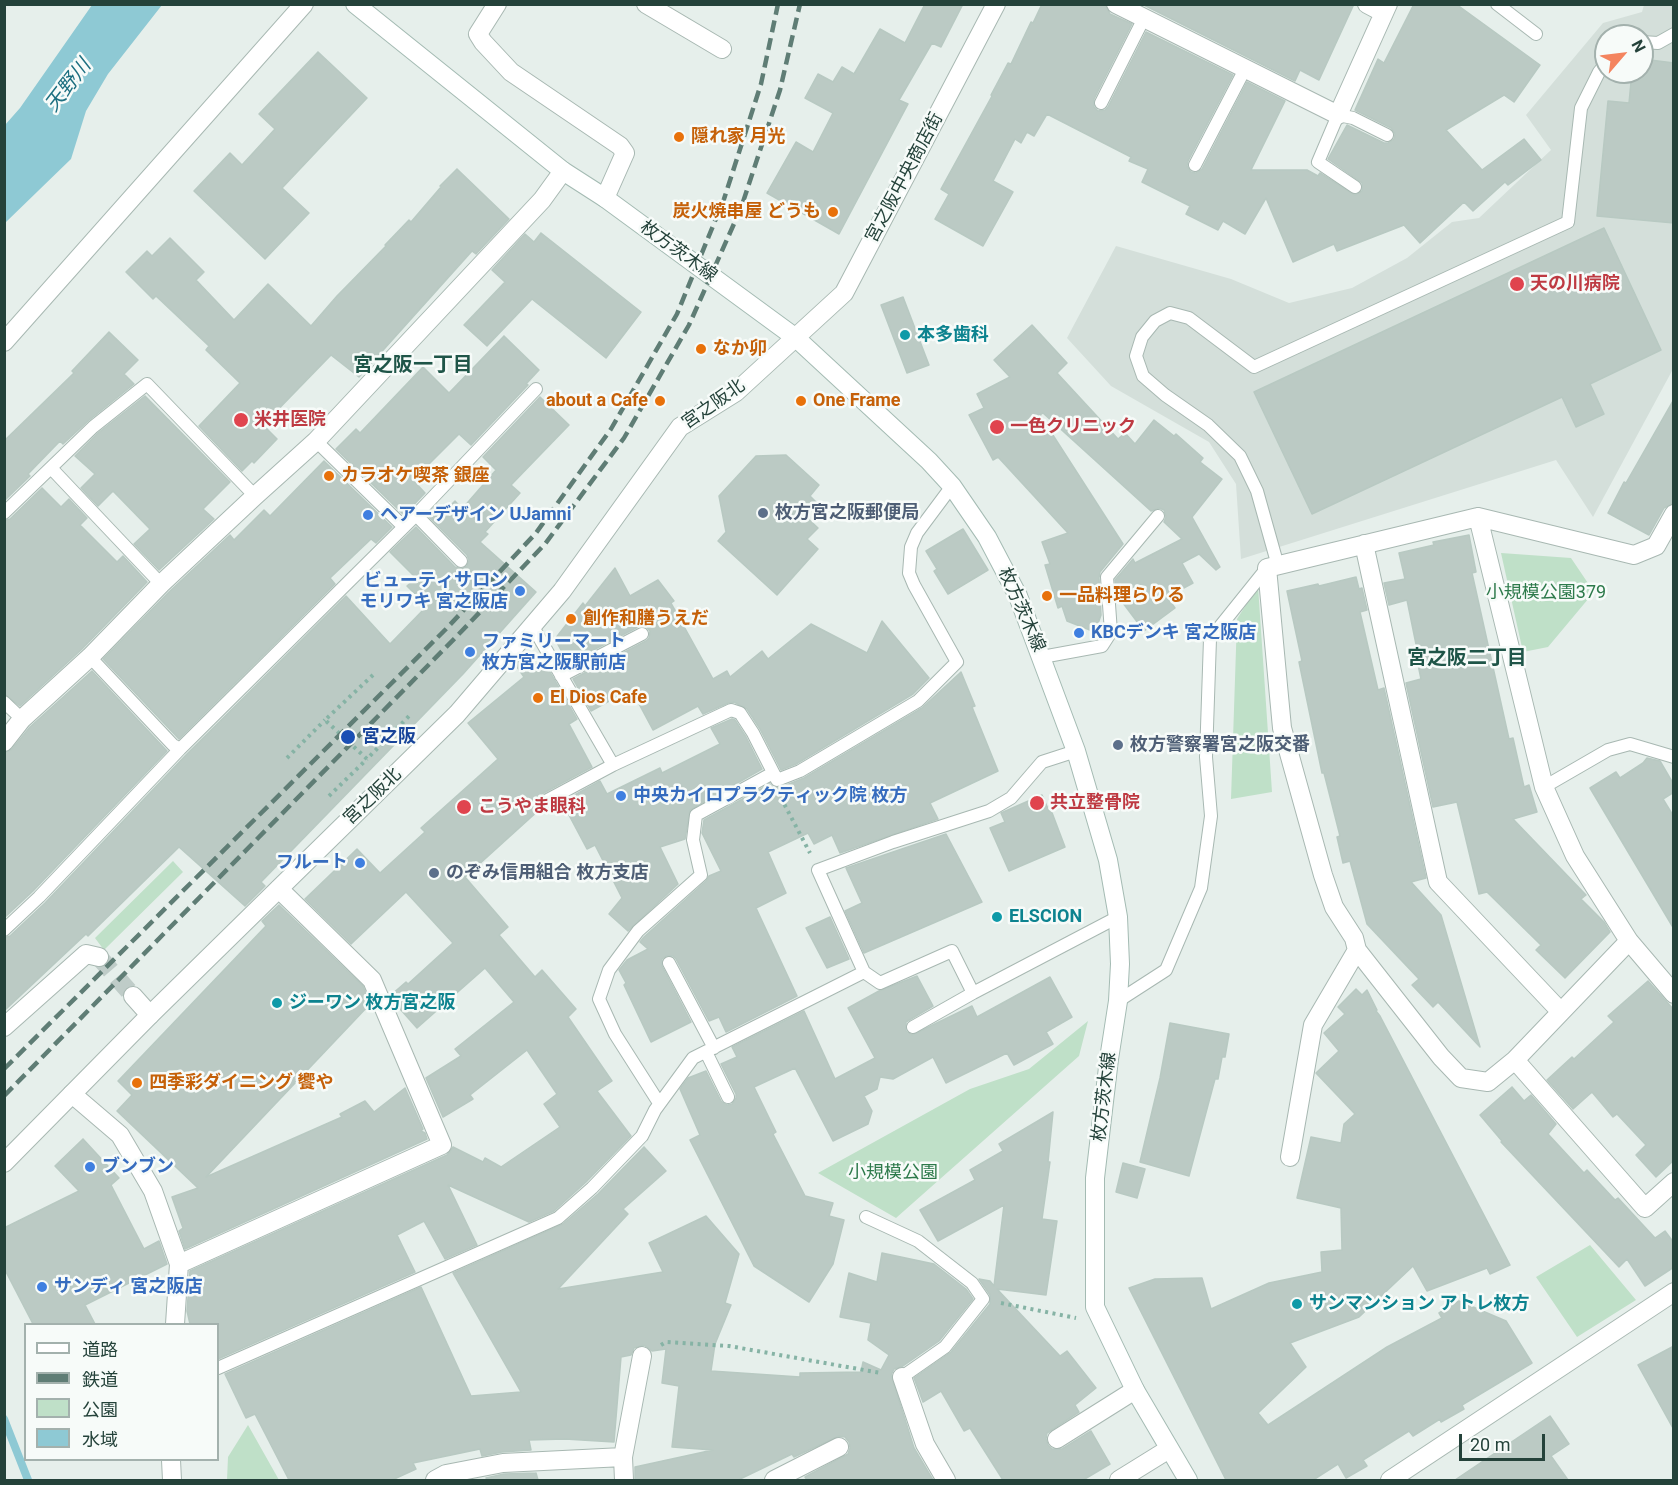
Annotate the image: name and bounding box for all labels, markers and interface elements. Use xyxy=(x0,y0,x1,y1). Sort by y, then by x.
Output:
north arrow xyxy=(1594,24,1654,84)
text: N xyxy=(1628,37,1650,56)
water label: 天野川 xyxy=(41,55,97,117)
street label: 宮之阪中央商店街 xyxy=(862,109,948,247)
place label: 隠れ家 月光 xyxy=(691,126,785,148)
marker: 隠れ家 月光 xyxy=(672,130,686,144)
place label: 炭火焼串屋 どうも xyxy=(673,201,821,223)
marker: 炭火焼串屋 どうも xyxy=(826,205,840,219)
street label: 枚方茨木線 xyxy=(635,217,721,287)
place label: 天の川病院 xyxy=(1530,273,1620,295)
marker: 天の川病院 xyxy=(1508,275,1526,293)
place label: 本多歯科 xyxy=(917,324,989,346)
marker: 本多歯科 xyxy=(898,328,912,342)
place label: なか卯 xyxy=(713,338,767,360)
marker: なか卯 xyxy=(694,342,708,356)
district label: 宮之阪一丁目 xyxy=(353,354,473,378)
street label: 宮之阪北 xyxy=(678,376,750,434)
place label: about a Cafe xyxy=(546,390,648,412)
place label: One Frame xyxy=(813,390,901,412)
marker: about a Cafe xyxy=(653,394,667,408)
marker: One Frame xyxy=(794,394,808,408)
place label: 米井医院 xyxy=(254,409,326,431)
marker: 米井医院 xyxy=(232,411,250,429)
place label: 一色クリニック xyxy=(1010,416,1136,438)
marker: 一色クリニック xyxy=(988,418,1006,436)
place label: カラオケ喫茶 銀座 xyxy=(341,465,489,487)
marker: カラオケ喫茶 銀座 xyxy=(322,469,336,483)
place label: 枚方宮之阪郵便局 xyxy=(775,502,919,524)
place label: ヘアーデザイン UJamni xyxy=(380,504,571,526)
marker: 枚方宮之阪郵便局 xyxy=(756,506,770,520)
marker: ヘアーデザイン UJamni xyxy=(361,508,375,522)
street label: 枚方茨木線 xyxy=(993,564,1049,656)
place label: ビューティサロン モリワキ 宮之阪店 xyxy=(360,570,508,612)
park label: 小規模公園379 xyxy=(1486,582,1606,604)
marker: ビューティサロン モリワキ 宮之阪店 xyxy=(513,584,527,598)
place label: 一品料理らりる xyxy=(1059,585,1185,607)
marker: 一品料理らりる xyxy=(1040,589,1054,603)
place label: 創作和膳うえだ xyxy=(583,608,709,630)
marker: 創作和膳うえだ xyxy=(564,612,578,626)
place label: KBCデンキ 宮之阪店 xyxy=(1091,622,1256,644)
marker: KBCデンキ 宮之阪店 xyxy=(1072,626,1086,640)
place label: ファミリーマート 枚方宮之阪駅前店 xyxy=(482,631,626,674)
marker: ファミリーマート 枚方宮之阪駅前店 xyxy=(463,645,477,659)
district label: 宮之阪二丁目 xyxy=(1407,647,1527,671)
place label: El Dios Cafe xyxy=(550,687,647,709)
marker: El Dios Cafe xyxy=(531,691,545,705)
place label: 宮之阪 xyxy=(362,726,416,748)
marker: 宮之阪 xyxy=(339,728,357,746)
place label: 枚方警察署宮之阪交番 xyxy=(1130,734,1310,756)
marker: 枚方警察署宮之阪交番 xyxy=(1111,738,1125,752)
street label: 宮之阪北 xyxy=(340,764,406,830)
place label: 中央カイロプラクティック院 枚方 xyxy=(633,785,907,807)
marker: 中央カイロプラクティック院 枚方 xyxy=(614,789,628,803)
place label: 共立整骨院 xyxy=(1050,792,1140,814)
marker: 共立整骨院 xyxy=(1028,794,1046,812)
place label: こうやま眼科 xyxy=(478,796,586,818)
marker: こうやま眼科 xyxy=(455,798,473,816)
place label: フルート xyxy=(276,852,348,874)
marker: フルート xyxy=(353,856,367,870)
place label: のぞみ信用組合 枚方支店 xyxy=(446,862,648,884)
marker: のぞみ信用組合 枚方支店 xyxy=(427,866,441,880)
place label: ELSCION xyxy=(1009,906,1082,928)
marker: ELSCION xyxy=(990,910,1004,924)
place label: ジーワン 枚方宮之阪 xyxy=(289,992,455,1014)
marker: ジーワン 枚方宮之阪 xyxy=(270,996,284,1010)
street label: 枚方茨木線 xyxy=(1089,1051,1121,1143)
place label: 四季彩ダイニング 饗や xyxy=(149,1072,333,1094)
marker: 四季彩ダイニング 饗や xyxy=(130,1076,144,1090)
place label: ブンブン xyxy=(102,1156,174,1178)
marker: ブンブン xyxy=(83,1160,97,1174)
park label: 小規模公園 xyxy=(848,1162,938,1184)
place label: サンディ 宮之阪店 xyxy=(54,1276,202,1298)
marker: サンディ 宮之阪店 xyxy=(35,1280,49,1294)
place label: サンマンション アトレ枚方 xyxy=(1309,1293,1529,1315)
marker: サンマンション アトレ枚方 xyxy=(1290,1297,1304,1311)
legend xyxy=(24,1323,219,1461)
text: 道路 xyxy=(82,1339,118,1360)
text: 鉄道 xyxy=(82,1369,118,1390)
text: 公園 xyxy=(82,1399,118,1420)
scale bar xyxy=(1462,1422,1548,1460)
text: 水域 xyxy=(82,1429,118,1450)
text: 20 m xyxy=(1470,1434,1510,1455)

